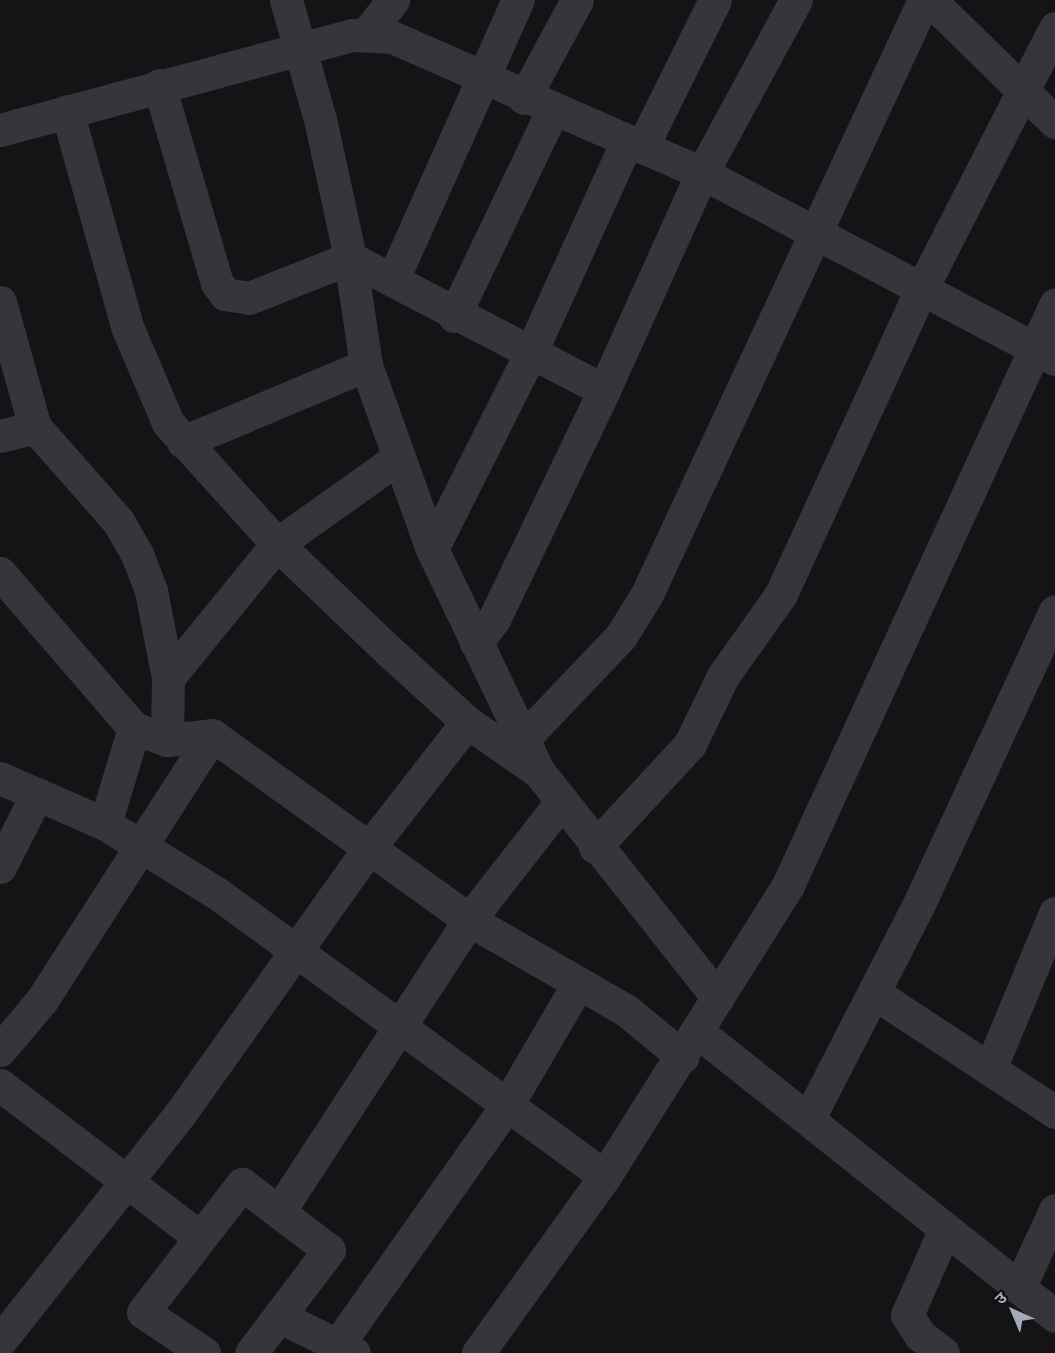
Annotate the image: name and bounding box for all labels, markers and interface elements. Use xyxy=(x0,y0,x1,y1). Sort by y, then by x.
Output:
north arrow xyxy=(983,1281,1043,1341)
text: उ xyxy=(989,1287,1012,1309)

